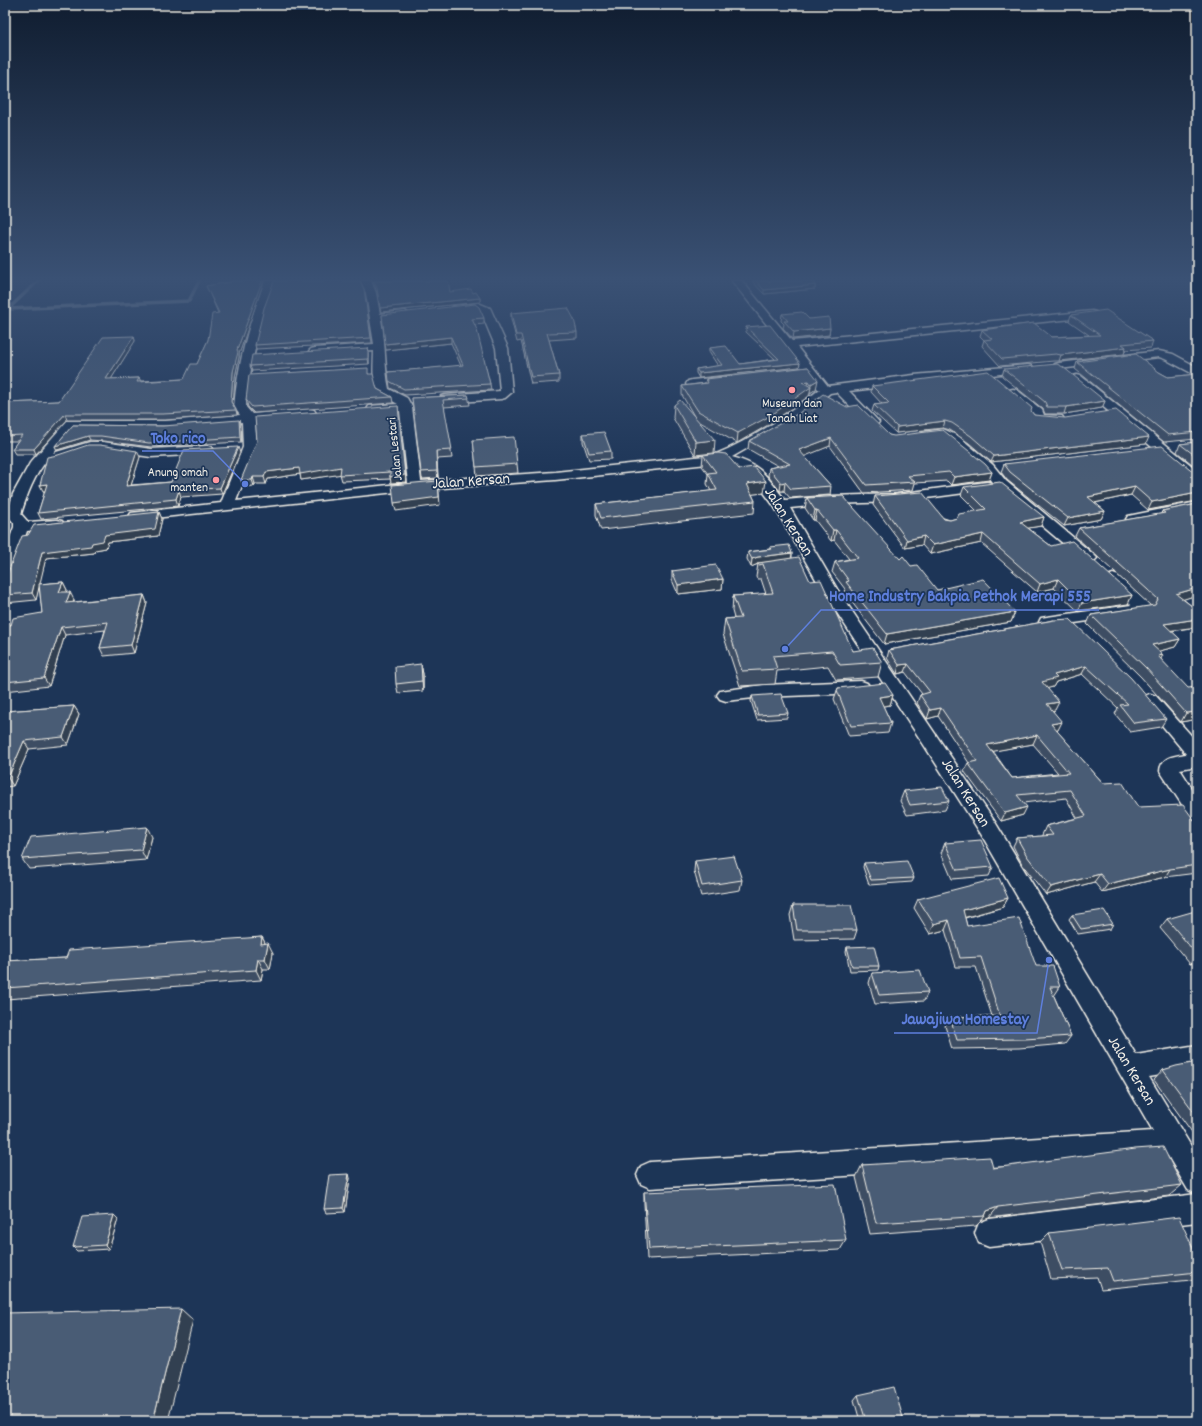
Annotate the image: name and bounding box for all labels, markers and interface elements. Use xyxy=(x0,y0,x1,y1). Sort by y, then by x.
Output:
marker: Museum dan Tanah Liat xyxy=(787,385,797,395)
place label: Museum dan Tanah Liat xyxy=(762,395,822,429)
street label: Jalan Lestari xyxy=(383,416,409,482)
callout: Toko rico xyxy=(142,422,213,451)
text: Toko rico xyxy=(150,428,206,452)
place label: Anung omah manten xyxy=(148,464,208,498)
street label: Jalan Kersan xyxy=(431,468,511,496)
marker: Anung omah manten xyxy=(211,475,221,485)
street label: Jalan Kersan xyxy=(758,483,818,561)
callout: Home Industry Bakpia Pethok Merapi 555 xyxy=(821,581,1099,610)
text: Home Industry Bakpia Pethok Merapi 555 xyxy=(829,586,1091,610)
street label: Jalan Kersan xyxy=(935,754,995,832)
callout: Jawajiwa Homestay xyxy=(894,1004,1037,1033)
text: Jawajiwa Homestay xyxy=(901,1009,1030,1033)
street label: Jalan Kersan xyxy=(1101,1032,1161,1110)

